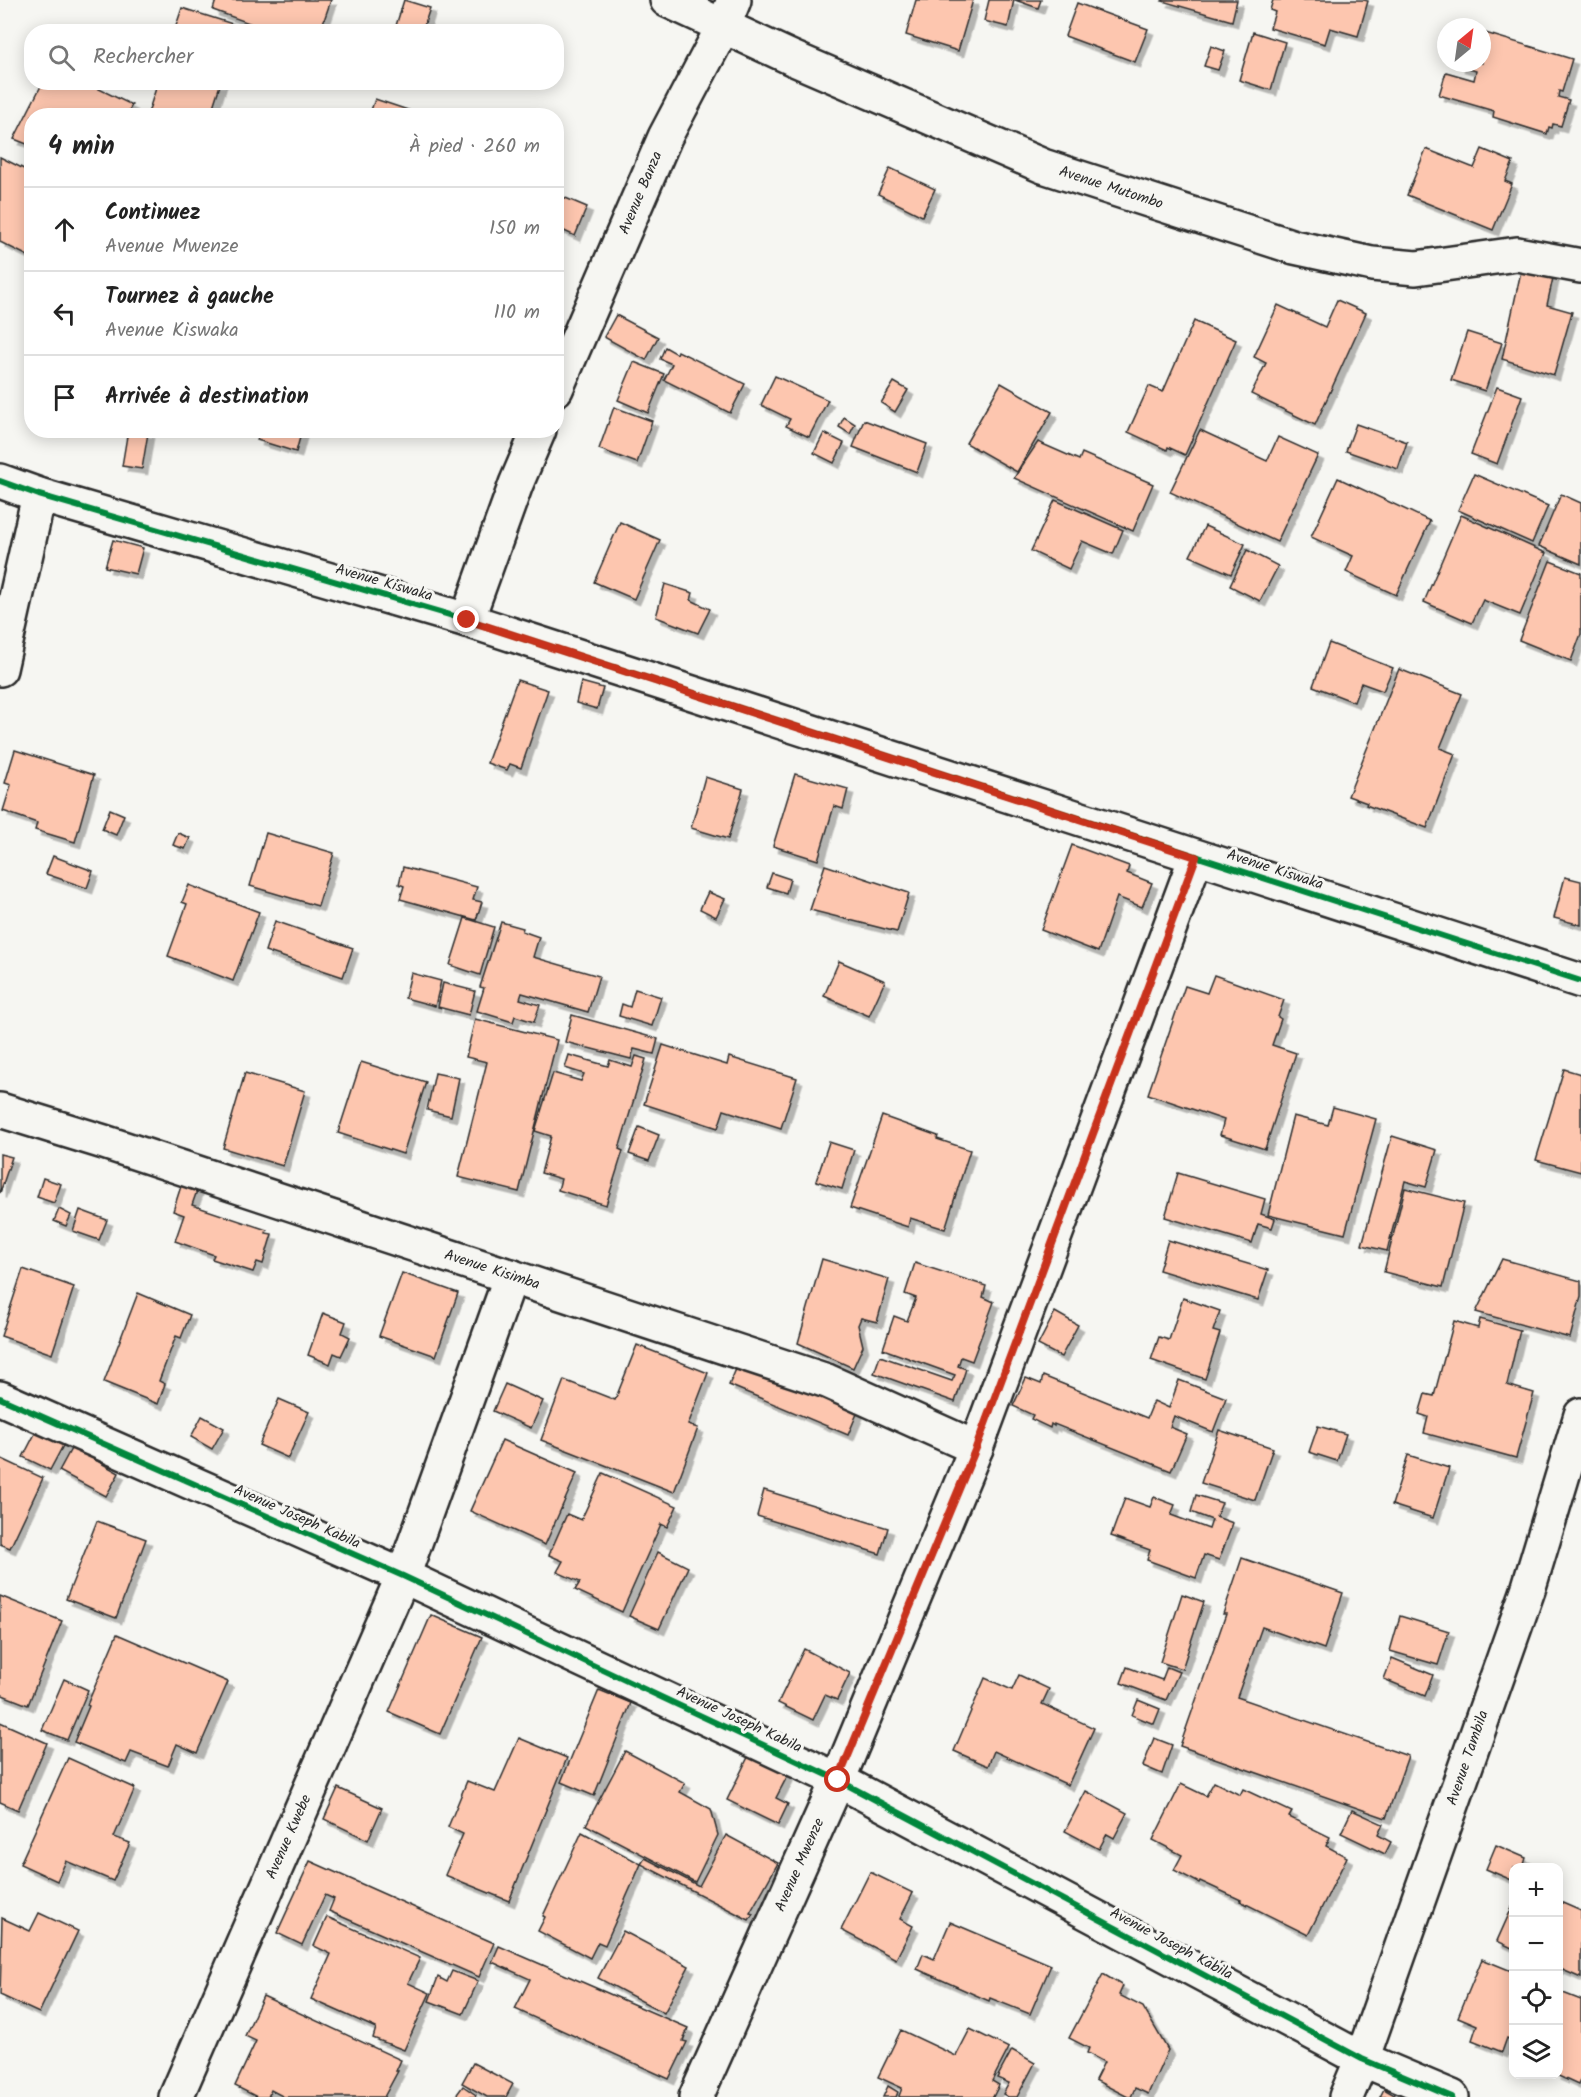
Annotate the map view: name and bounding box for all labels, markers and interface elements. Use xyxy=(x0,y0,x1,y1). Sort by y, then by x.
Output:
north arrow xyxy=(1437,18,1491,72)
search box xyxy=(24,24,564,90)
text: Rechercher xyxy=(93,40,193,75)
icon: search xyxy=(45,41,78,74)
text: 4 min xyxy=(48,126,115,168)
text: À pied · 260 m xyxy=(409,131,540,163)
street label: Avenue Banza xyxy=(613,148,669,238)
street label: Avenue Mutombo xyxy=(1056,160,1166,216)
text: Continuez xyxy=(105,196,201,231)
icon: ahead xyxy=(48,213,81,246)
text: 150 m xyxy=(489,213,540,245)
text: Avenue Mwenze xyxy=(105,231,239,263)
text: Tournez à gauche xyxy=(105,280,274,315)
icon: left xyxy=(48,297,81,330)
text: 110 m xyxy=(494,297,540,329)
text: Avenue Kiswaka xyxy=(105,315,239,347)
text: Arrivée à destination xyxy=(105,380,309,415)
icon: arrive xyxy=(48,381,81,414)
street label: Avenue Kiswaka xyxy=(333,558,435,608)
route end xyxy=(453,606,479,632)
street label: Avenue Kiswaka xyxy=(1224,843,1326,897)
street label: Avenue Kisimba xyxy=(441,1243,543,1297)
street label: Avenue Joseph Kabila xyxy=(230,1478,364,1556)
street label: Avenue Joseph Kabila xyxy=(672,1680,806,1760)
street label: Avenue Tambila xyxy=(1440,1707,1496,1809)
route start xyxy=(824,1766,850,1792)
street label: Avenue Kwebe xyxy=(260,1791,318,1883)
street label: Avenue Mwenze xyxy=(769,1814,831,1916)
map controls xyxy=(1509,1863,1563,2079)
button: + xyxy=(1509,1863,1563,1917)
street label: Avenue Joseph Kabila xyxy=(1105,1901,1237,1987)
button: − xyxy=(1509,1917,1563,1971)
button: locate xyxy=(1509,1971,1563,2025)
button: layers xyxy=(1509,2025,1563,2079)

